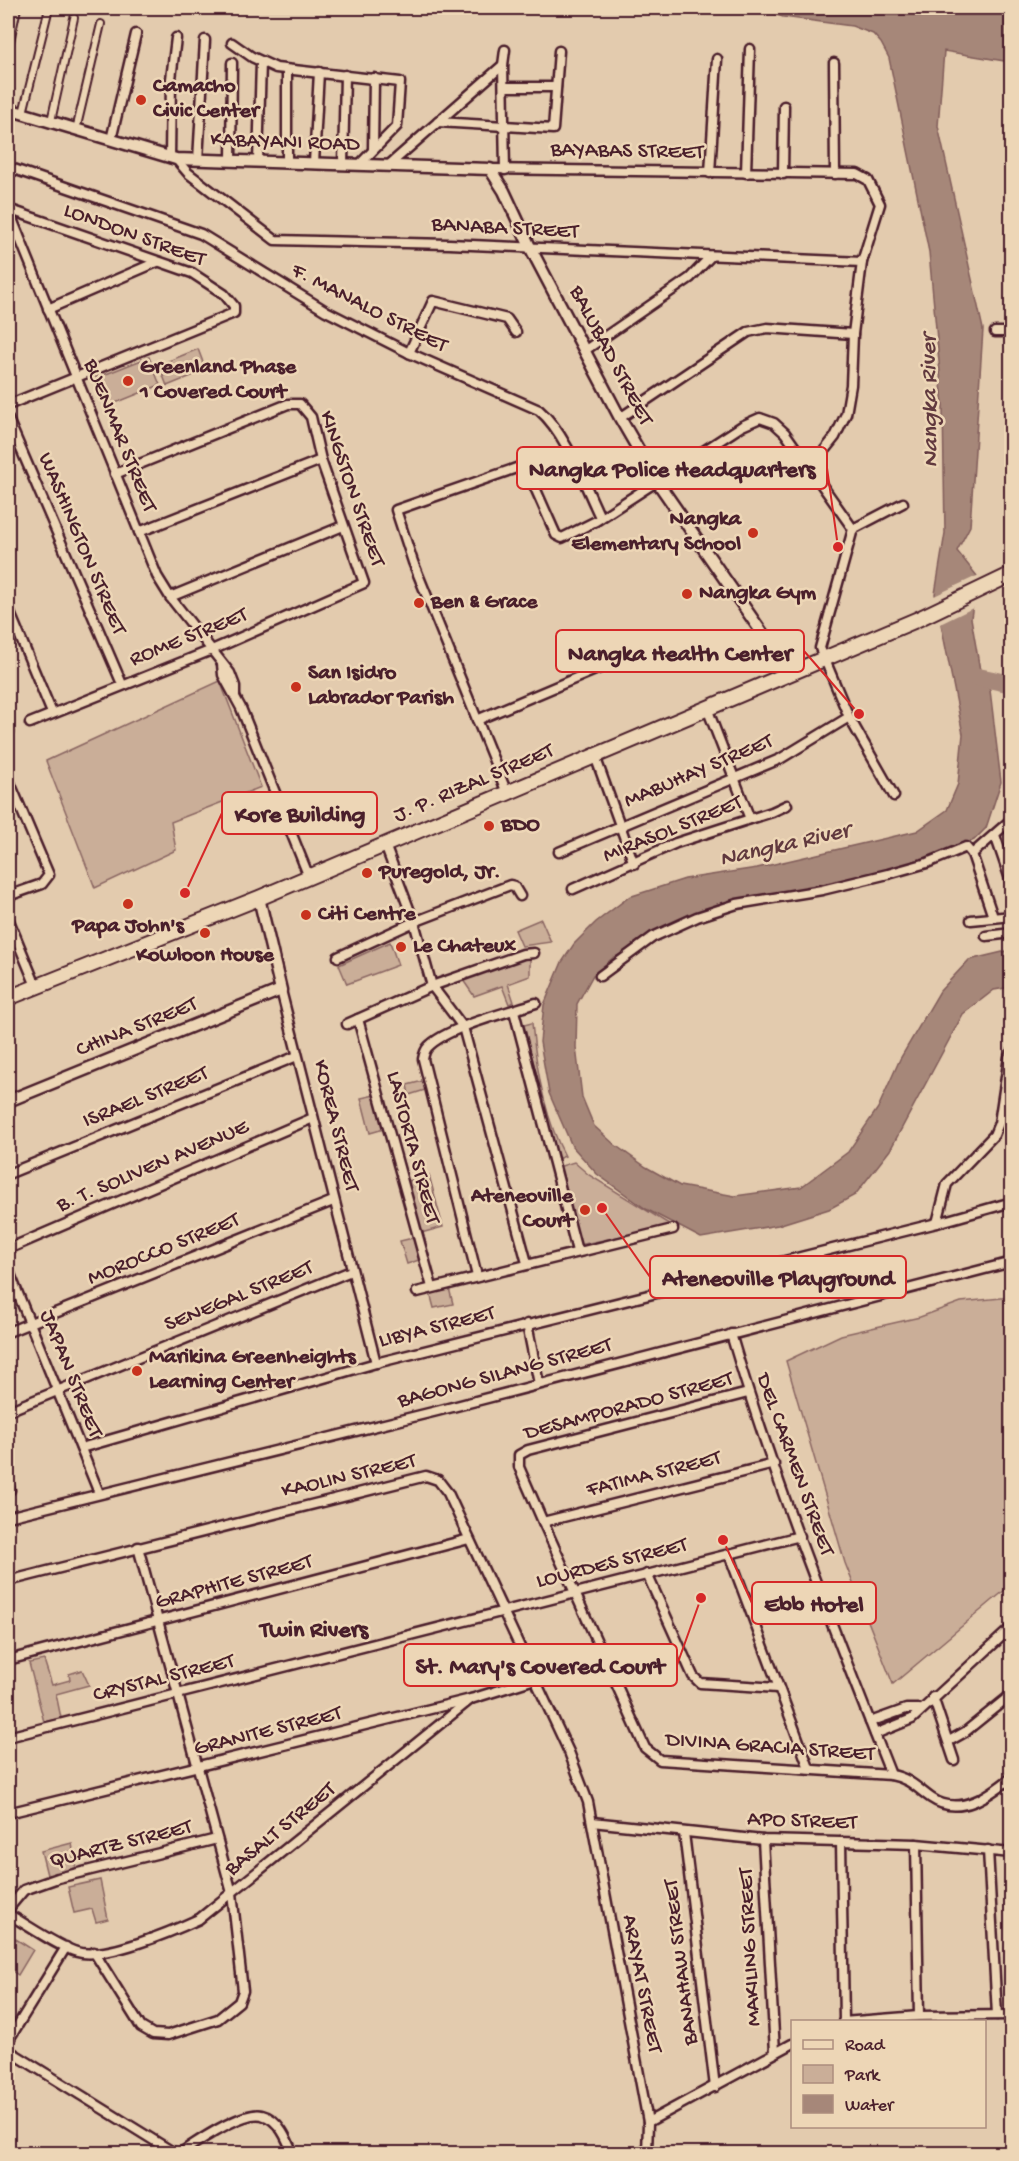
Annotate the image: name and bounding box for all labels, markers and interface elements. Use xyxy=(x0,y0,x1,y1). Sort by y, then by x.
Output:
place label: Camacho Civic Center xyxy=(152,74,261,125)
marker: Camacho Civic Center xyxy=(134,93,148,107)
street label: KABAYANI ROAD xyxy=(210,127,361,159)
street label: BAYABAS STREET xyxy=(549,138,705,166)
street label: LONDON STREET xyxy=(60,198,210,274)
street label: BANABA STREET xyxy=(430,212,581,246)
street label: F. MANALO STREET xyxy=(286,258,453,360)
street label: BALUBAD STREET xyxy=(562,281,659,432)
water label: Nangka River xyxy=(915,330,947,468)
street label: BUENMAR STREET xyxy=(76,355,162,518)
place label: Greenland Phase 1 Covered Court xyxy=(139,355,297,406)
marker: Greenland Phase 1 Covered Court xyxy=(121,374,135,388)
street label: KINGSTON STREET xyxy=(312,408,390,572)
callout: Nangka Police Headquarters xyxy=(517,447,827,489)
street label: WASHINGTON STREET xyxy=(31,449,132,640)
text: Nangka Police Headquarters xyxy=(529,457,816,486)
place label: Nangka Elementary School xyxy=(571,507,743,558)
marker: Nangka Elementary School xyxy=(746,526,760,540)
place label: Nangka Gym xyxy=(699,581,816,607)
marker: Nangka Gym xyxy=(680,587,694,601)
place label: Ben & Grace xyxy=(430,590,538,616)
marker: Ben & Grace xyxy=(412,596,426,610)
street label: ROME STREET xyxy=(126,602,253,673)
callout: Nangka Health Center xyxy=(556,630,804,672)
text: Nangka Health Center xyxy=(568,641,795,670)
place label: San Isidro Labrador Parish xyxy=(308,661,454,712)
marker: San Isidro Labrador Parish xyxy=(289,680,303,694)
street label: MABUHAY STREET xyxy=(621,728,779,815)
street label: J. P. RIZAL STREET xyxy=(390,738,559,829)
street label: MIRASOL STREET xyxy=(600,790,748,870)
callout: Kore Building xyxy=(222,792,377,834)
text: Kore Building xyxy=(234,802,366,831)
place label: BDO xyxy=(500,813,541,839)
water label: Nangka River xyxy=(717,816,857,875)
marker: BDO xyxy=(482,819,496,833)
place label: Puregold, Jr. xyxy=(378,860,501,886)
marker: Puregold, Jr. xyxy=(360,866,374,880)
marker: Papa John's xyxy=(121,897,135,911)
place label: Citi Centre xyxy=(317,902,416,928)
marker: Citi Centre xyxy=(299,908,313,922)
place label: Papa John's xyxy=(71,914,186,940)
marker: Kowloon House xyxy=(198,926,212,940)
place label: Le Chateux xyxy=(413,934,516,960)
marker: Le Chateux xyxy=(394,940,408,954)
place label: Kowloon House xyxy=(135,943,274,969)
street label: CHINA STREET xyxy=(73,991,203,1064)
street label: KOREA STREET xyxy=(306,1057,364,1196)
street label: ISRAEL STREET xyxy=(79,1060,214,1135)
street label: LASTORTA STREET xyxy=(379,1069,445,1229)
street label: B. T. SOLIVEN AVENUE xyxy=(52,1114,254,1220)
place label: Ateneoville Court xyxy=(470,1184,575,1235)
marker: Ateneoville Court xyxy=(578,1203,592,1217)
street label: MOROCCO STREET xyxy=(84,1207,245,1292)
street label: SENEGAL STREET xyxy=(161,1255,319,1339)
callout: Ateneoville Playground xyxy=(650,1256,906,1298)
text: Ateneoville Playground xyxy=(661,1266,897,1295)
street label: LIBYA STREET xyxy=(376,1301,499,1355)
street label: JAPAN STREET xyxy=(33,1306,108,1443)
street label: BAGONG SILANG STREET xyxy=(394,1332,617,1415)
place label: Marikina Greenheights Learning Center xyxy=(149,1345,358,1396)
marker: Marikina Greenheights Learning Center xyxy=(130,1364,144,1378)
street label: DESAMPORADO STREET xyxy=(520,1366,738,1448)
street label: DEL CARMEN STREET xyxy=(748,1368,840,1561)
street label: FATIMA STREET xyxy=(583,1445,725,1504)
street label: KAOLIN STREET xyxy=(279,1449,420,1505)
street label: LOURDES STREET xyxy=(534,1532,692,1595)
street label: GRAPHITE STREET xyxy=(152,1549,317,1616)
callout: Ebb Hotel xyxy=(752,1582,876,1624)
text: Ebb Hotel xyxy=(764,1592,864,1621)
district label: Twin Rivers xyxy=(258,1617,369,1646)
callout: St. Mary's Covered Court xyxy=(404,1644,677,1686)
street label: CRYSTAL STREET xyxy=(91,1649,239,1709)
text: St. Mary's Covered Court xyxy=(415,1654,667,1683)
street label: GRANITE STREET xyxy=(191,1701,346,1763)
street label: DIVINA GRACIA STREET xyxy=(663,1728,877,1768)
street label: BASALT STREET xyxy=(219,1776,343,1883)
street label: APO STREET xyxy=(747,1807,859,1837)
street label: QUARTZ STREET xyxy=(47,1814,196,1875)
street label: MAKILING STREET xyxy=(734,1866,768,2027)
street label: BANAHAW STREET xyxy=(659,1876,705,2048)
street label: ARAYAT STREET xyxy=(615,1913,667,2057)
legend xyxy=(791,2020,986,2128)
text: Road xyxy=(845,2036,886,2057)
text: Park xyxy=(844,2066,881,2087)
text: Water xyxy=(845,2096,895,2117)

